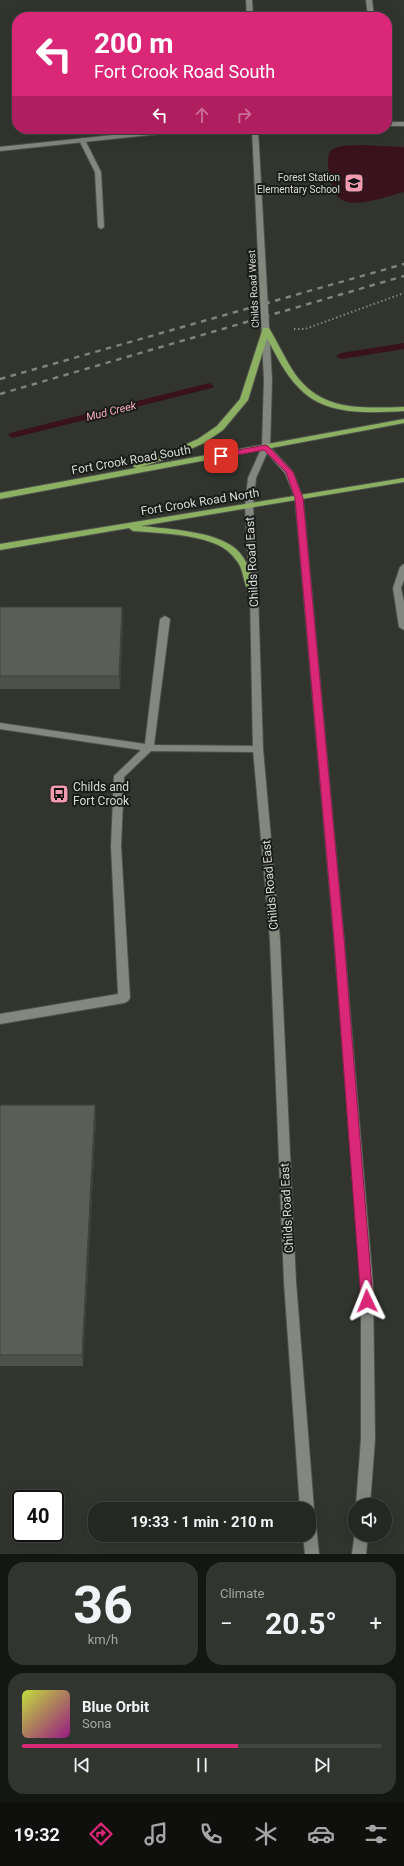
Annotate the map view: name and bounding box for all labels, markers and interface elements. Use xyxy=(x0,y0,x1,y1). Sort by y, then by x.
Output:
text: 200 m xyxy=(94,27,173,60)
icon: left xyxy=(28,28,80,80)
text: Fort Crook Road South xyxy=(94,61,275,82)
icon: left xyxy=(149,104,171,126)
icon: ahead xyxy=(191,104,213,126)
icon: right xyxy=(233,104,255,126)
place label: Forest Station Elementary School xyxy=(257,172,340,195)
school or university icon: Forest Station Elementary School xyxy=(343,172,365,194)
street label: Childs Road West xyxy=(246,250,261,328)
water label: Mud Creek xyxy=(85,399,138,424)
pin xyxy=(204,439,238,473)
street label: Fort Crook Road South xyxy=(70,443,192,477)
icon: arrive xyxy=(210,445,232,467)
street label: Fort Crook Road North xyxy=(140,486,260,518)
street label: Childs Road East xyxy=(243,517,261,607)
place label: Childs and Fort Crook xyxy=(73,780,130,808)
bus stop icon: Childs and Fort Crook xyxy=(48,783,70,805)
street label: Childs Road East xyxy=(259,839,281,931)
street label: Childs Road East xyxy=(278,1163,296,1253)
position arrow xyxy=(346,1280,388,1322)
speed limit sign: 40 xyxy=(12,1490,64,1542)
map controls xyxy=(348,1498,392,1542)
button: sound xyxy=(348,1498,392,1542)
text: 19:33 · 1 min · 210 m xyxy=(131,1513,273,1531)
text: 36 xyxy=(73,1575,133,1636)
text: Climate xyxy=(220,1586,264,1601)
text: 20.5° xyxy=(265,1606,337,1641)
text: − xyxy=(220,1611,233,1636)
text: + xyxy=(370,1611,382,1636)
text: km/h xyxy=(88,1632,118,1647)
text: Blue Orbit xyxy=(82,1698,149,1716)
text: Sona xyxy=(82,1716,111,1731)
icon: previous xyxy=(71,1754,93,1776)
icon: pause xyxy=(191,1754,213,1776)
icon: next xyxy=(311,1754,333,1776)
icon: directions xyxy=(87,1820,115,1848)
icon: music xyxy=(142,1820,170,1848)
icon: phone xyxy=(197,1820,225,1848)
icon: climate xyxy=(252,1820,280,1848)
icon: car xyxy=(307,1820,335,1848)
icon: filters xyxy=(362,1820,390,1848)
text: 19:32 xyxy=(14,1824,60,1845)

